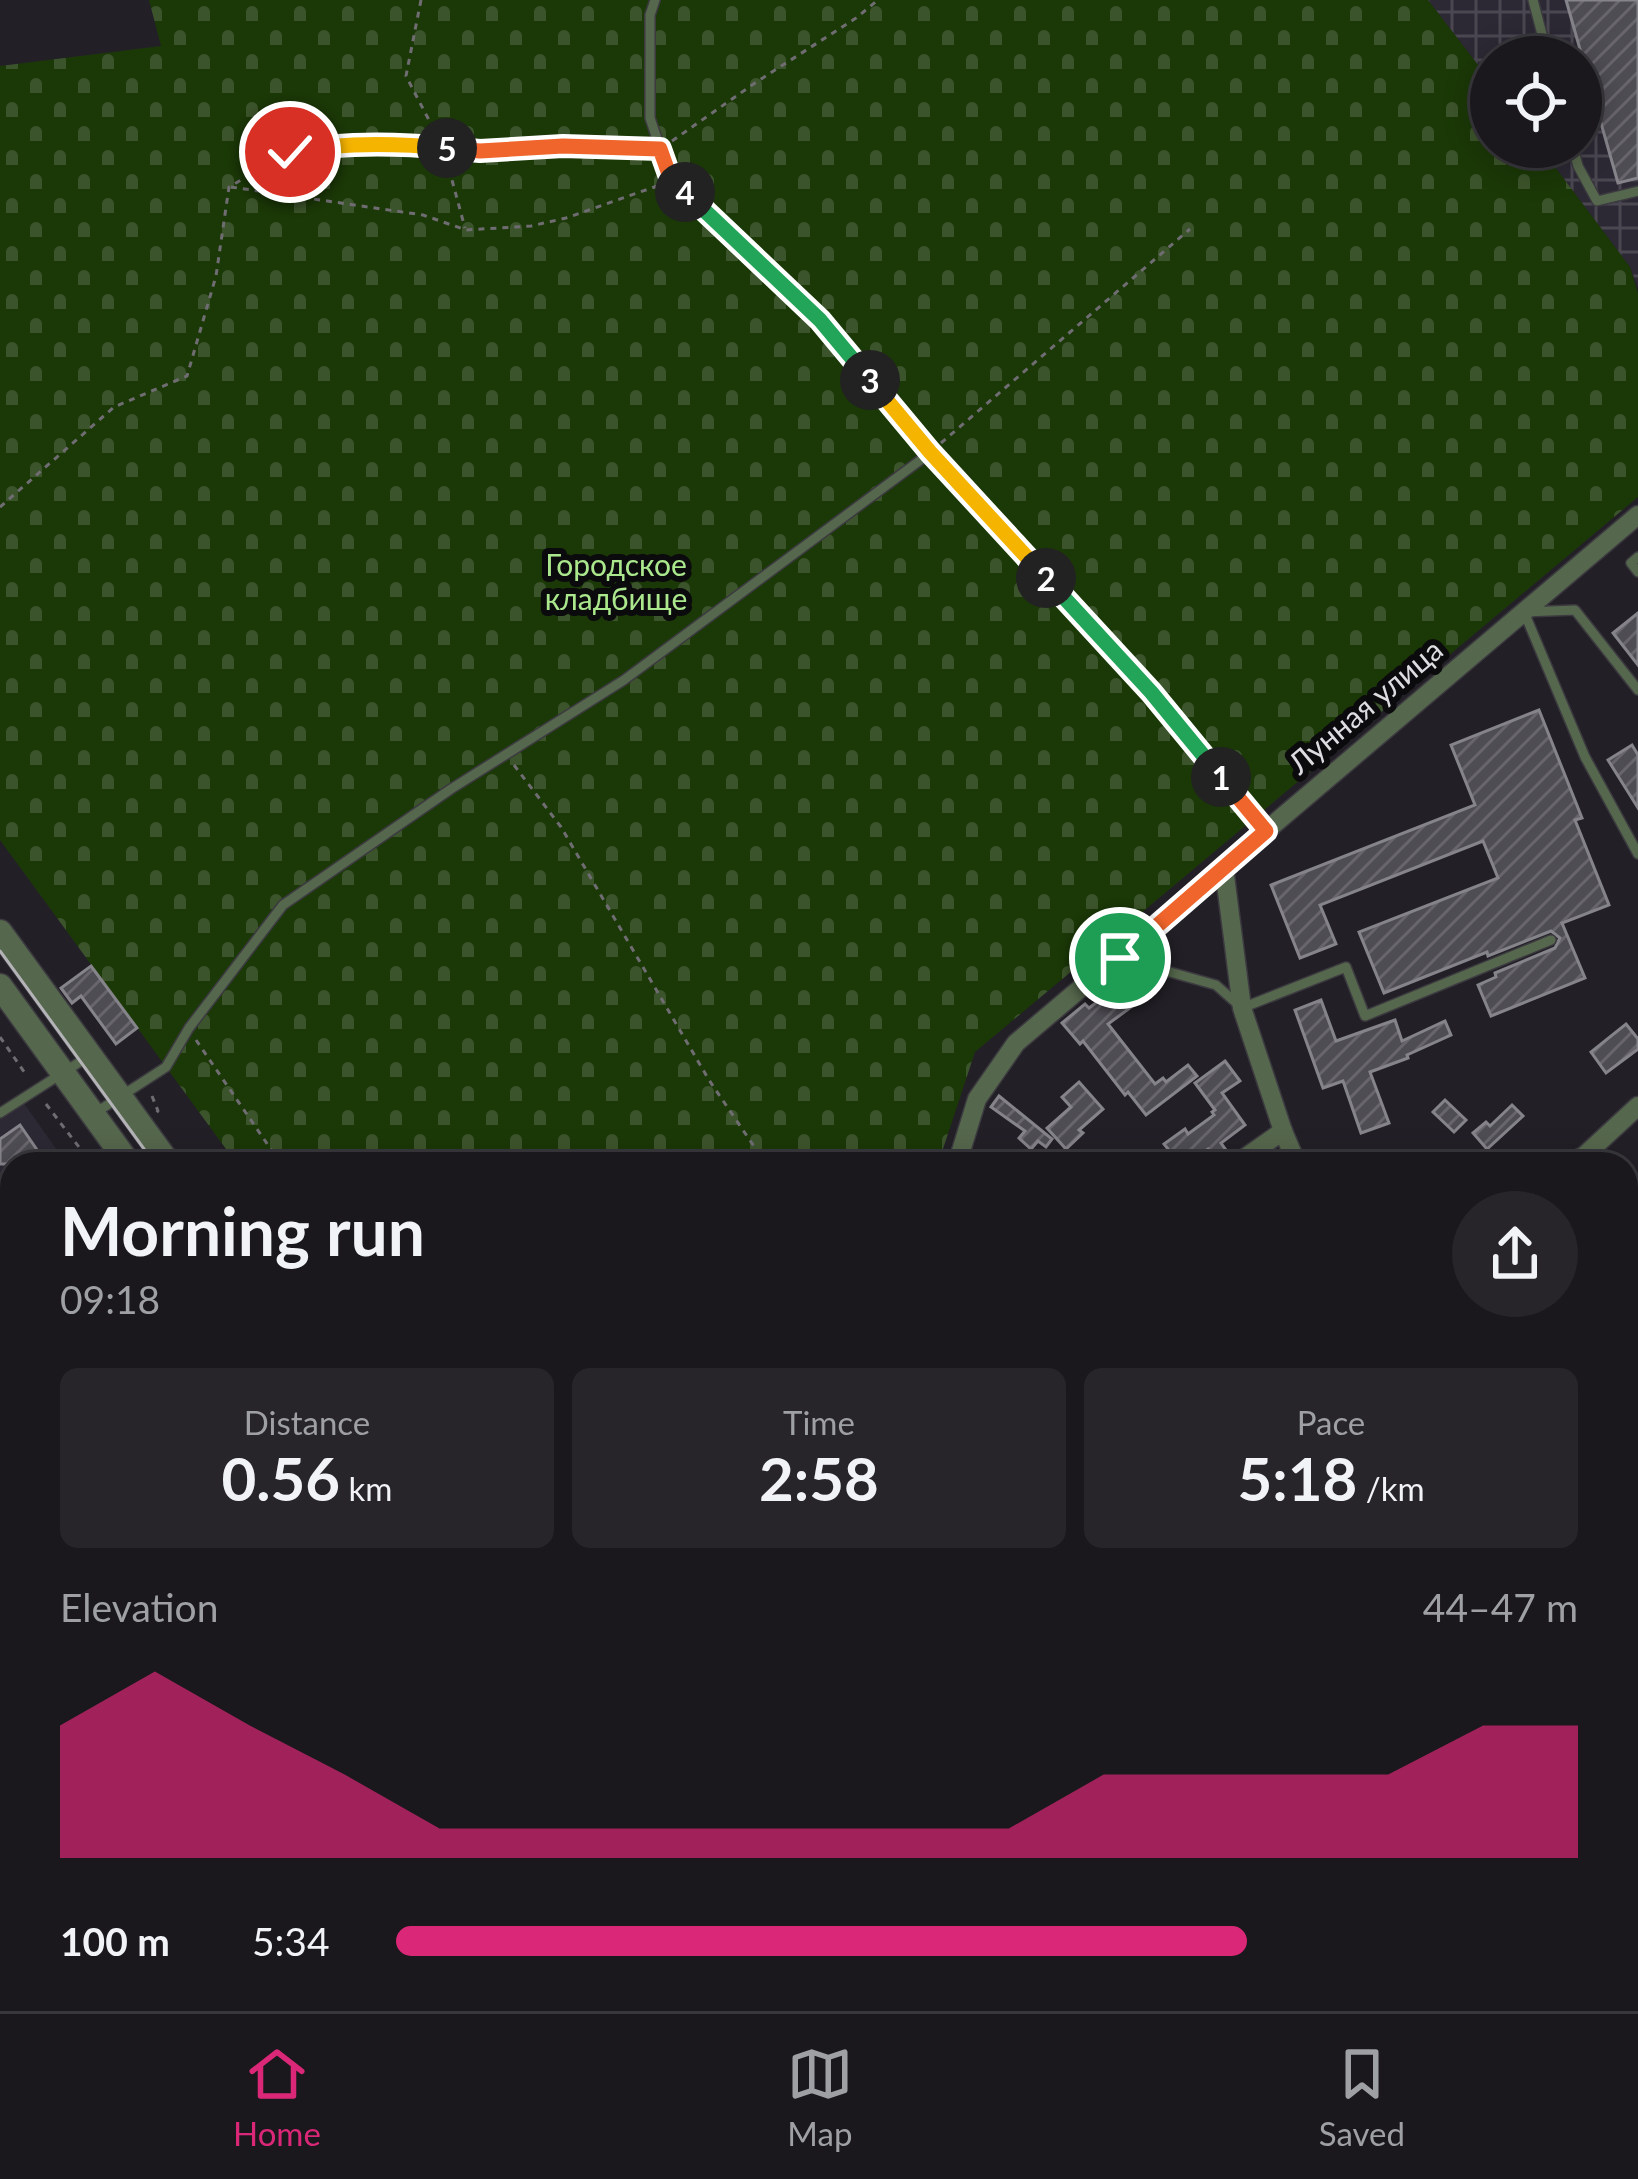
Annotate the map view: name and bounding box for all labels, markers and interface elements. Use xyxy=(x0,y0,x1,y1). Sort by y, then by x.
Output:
map controls xyxy=(1470,36,1602,168)
button: locate xyxy=(1470,36,1602,168)
pin xyxy=(239,101,341,203)
pin: 5 xyxy=(417,118,477,178)
icon: check xyxy=(257,119,323,185)
text: 5 xyxy=(437,128,457,168)
pin: 4 xyxy=(655,162,715,222)
text: 4 xyxy=(675,172,695,212)
pin: 3 xyxy=(840,350,900,410)
text: 3 xyxy=(860,360,880,400)
park label: Городское кладбище xyxy=(545,546,687,616)
pin: 2 xyxy=(1016,548,1076,608)
text: 2 xyxy=(1036,558,1056,598)
street label: Лунная улица xyxy=(1280,631,1449,781)
pin: 1 xyxy=(1191,747,1251,807)
text: 1 xyxy=(1211,757,1231,797)
pin xyxy=(1069,907,1171,1009)
icon: arrive xyxy=(1087,925,1153,991)
text: Morning run xyxy=(60,1191,425,1270)
button: share xyxy=(1452,1191,1578,1317)
text: 09:18 xyxy=(60,1276,160,1322)
text: Distance xyxy=(244,1402,370,1442)
text: Time xyxy=(783,1402,855,1442)
text: Pace xyxy=(1297,1402,1365,1442)
text: 0.56 xyxy=(221,1442,340,1514)
text: 2:58 xyxy=(759,1442,879,1514)
text: 5:18 xyxy=(1237,1442,1357,1514)
text: km xyxy=(340,1468,393,1508)
text: /km xyxy=(1357,1468,1425,1508)
text: Elevation xyxy=(60,1584,218,1630)
text: 44–47 m xyxy=(1423,1584,1578,1630)
text: 100 m xyxy=(60,1918,170,1964)
text: 5:34 xyxy=(252,1918,330,1964)
tab: Home xyxy=(233,2041,321,2153)
tab: Map xyxy=(787,2041,853,2153)
tab: Saved xyxy=(1319,2041,1405,2153)

